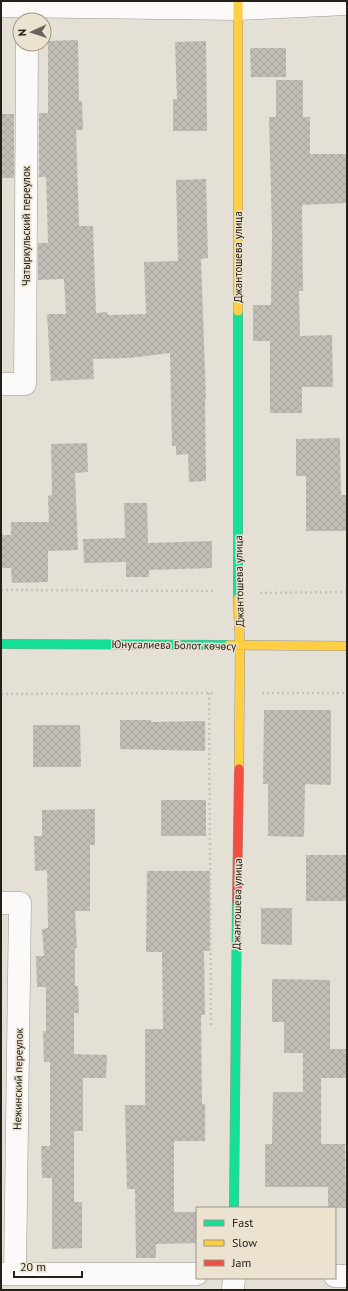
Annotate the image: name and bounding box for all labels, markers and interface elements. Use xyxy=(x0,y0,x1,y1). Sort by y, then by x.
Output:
north arrow xyxy=(12,12,52,52)
text: N xyxy=(15,29,29,37)
street label: Чатыркульский переулок xyxy=(19,165,33,286)
street label: Джантошева улица xyxy=(231,211,245,303)
street label: Джантошева улица xyxy=(231,535,247,627)
street label: Юнусалиева Болот көчөсү xyxy=(111,637,237,653)
street label: Джантошева улица xyxy=(229,858,245,950)
street label: Нежинский переулок xyxy=(10,1027,26,1130)
legend xyxy=(196,1207,336,1279)
text: Fast xyxy=(232,1215,253,1230)
text: Slow xyxy=(232,1235,257,1250)
scale bar xyxy=(14,1253,82,1279)
text: Jam xyxy=(231,1255,251,1270)
text: 20 m xyxy=(20,1259,46,1274)

